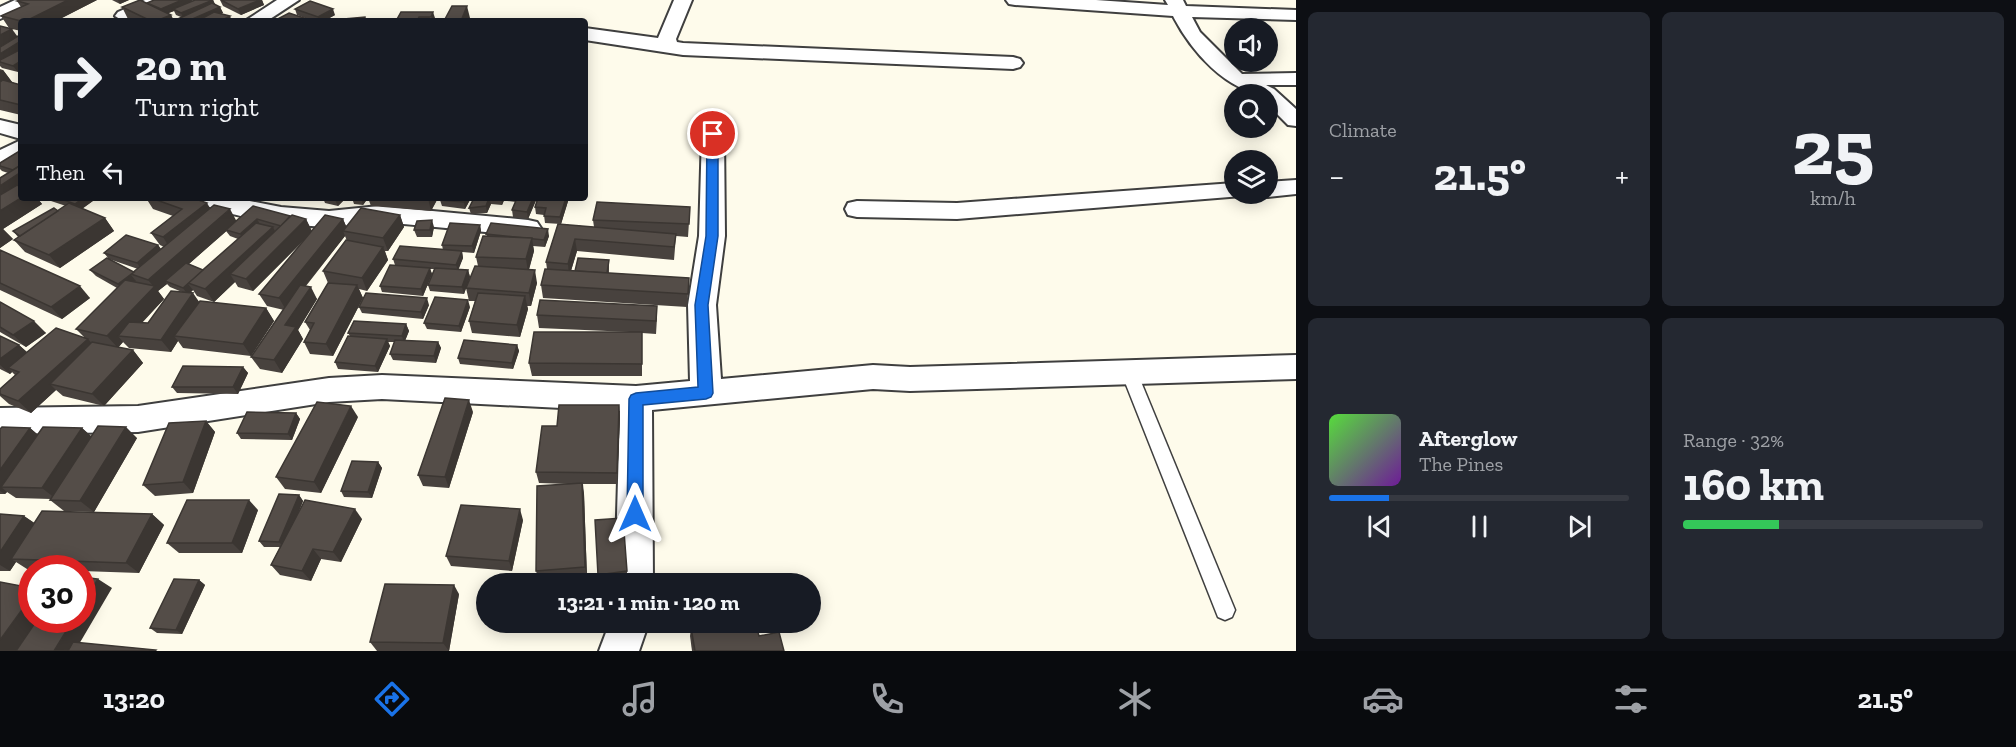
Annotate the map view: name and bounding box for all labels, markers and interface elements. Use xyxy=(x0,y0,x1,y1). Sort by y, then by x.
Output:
map controls xyxy=(1224,18,1278,204)
button: sound xyxy=(1224,18,1278,72)
text: 20 m xyxy=(135,40,226,91)
icon: right xyxy=(36,42,114,120)
button: search xyxy=(1224,84,1278,138)
text: Turn right xyxy=(135,91,259,123)
text: 25 xyxy=(1792,100,1874,194)
pin xyxy=(687,108,738,159)
icon: arrive xyxy=(696,117,729,150)
text: Climate xyxy=(1329,118,1397,142)
text: 21.5° xyxy=(1434,148,1526,202)
button: layers xyxy=(1224,150,1278,204)
icon: left xyxy=(97,156,130,189)
text: − xyxy=(1329,156,1344,195)
text: + xyxy=(1615,156,1629,195)
text: Then xyxy=(36,159,85,186)
text: km/h xyxy=(1810,186,1856,210)
text: Afterglow xyxy=(1419,425,1517,452)
text: Range · 32% xyxy=(1683,428,1784,452)
text: The Pines xyxy=(1419,452,1503,476)
text: 160 km xyxy=(1683,458,1824,512)
position arrow xyxy=(603,482,667,546)
icon: previous xyxy=(1363,510,1396,543)
icon: pause xyxy=(1463,510,1496,543)
icon: next xyxy=(1563,510,1596,543)
speed limit sign: 30 xyxy=(18,555,96,633)
text: 13:21 · 1 min · 120 m xyxy=(557,589,740,616)
icon: directions xyxy=(371,678,413,720)
icon: music xyxy=(619,678,661,720)
icon: phone xyxy=(866,678,908,720)
icon: climate xyxy=(1114,678,1156,720)
icon: car xyxy=(1362,678,1404,720)
icon: filters xyxy=(1610,678,1652,720)
text: 13:20 xyxy=(103,683,165,715)
text: 21.5° xyxy=(1858,683,1913,715)

